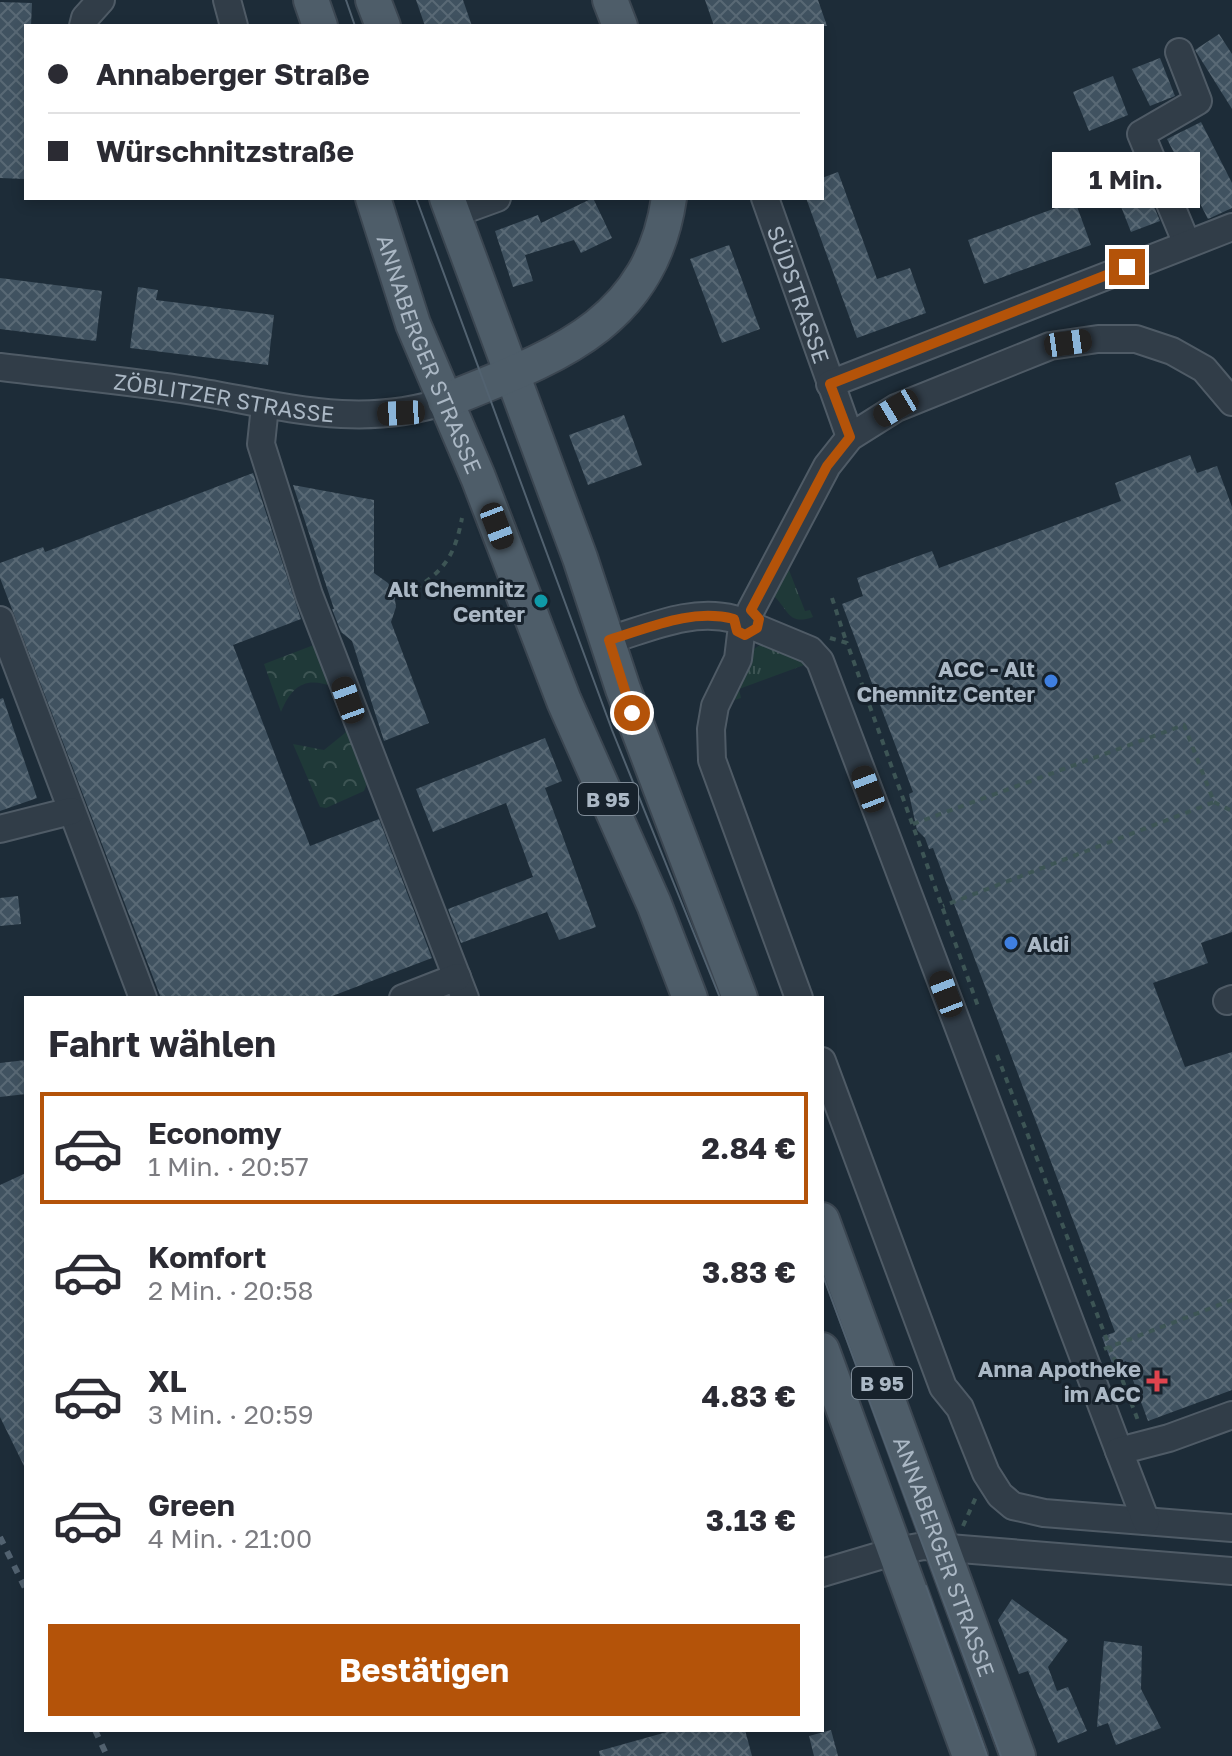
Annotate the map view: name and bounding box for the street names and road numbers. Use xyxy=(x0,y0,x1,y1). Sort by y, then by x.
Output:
street label: SÜDSTRASSE xyxy=(762,222,836,367)
street label: ANNABERGER STRASSE xyxy=(372,231,488,477)
street label: ZÖBLITZER STRASSE xyxy=(112,367,335,427)
road number: B 95 xyxy=(578,783,638,815)
road number: B 95 xyxy=(852,1367,912,1399)
street label: ANNABERGER STRASSE xyxy=(889,1432,1001,1680)

